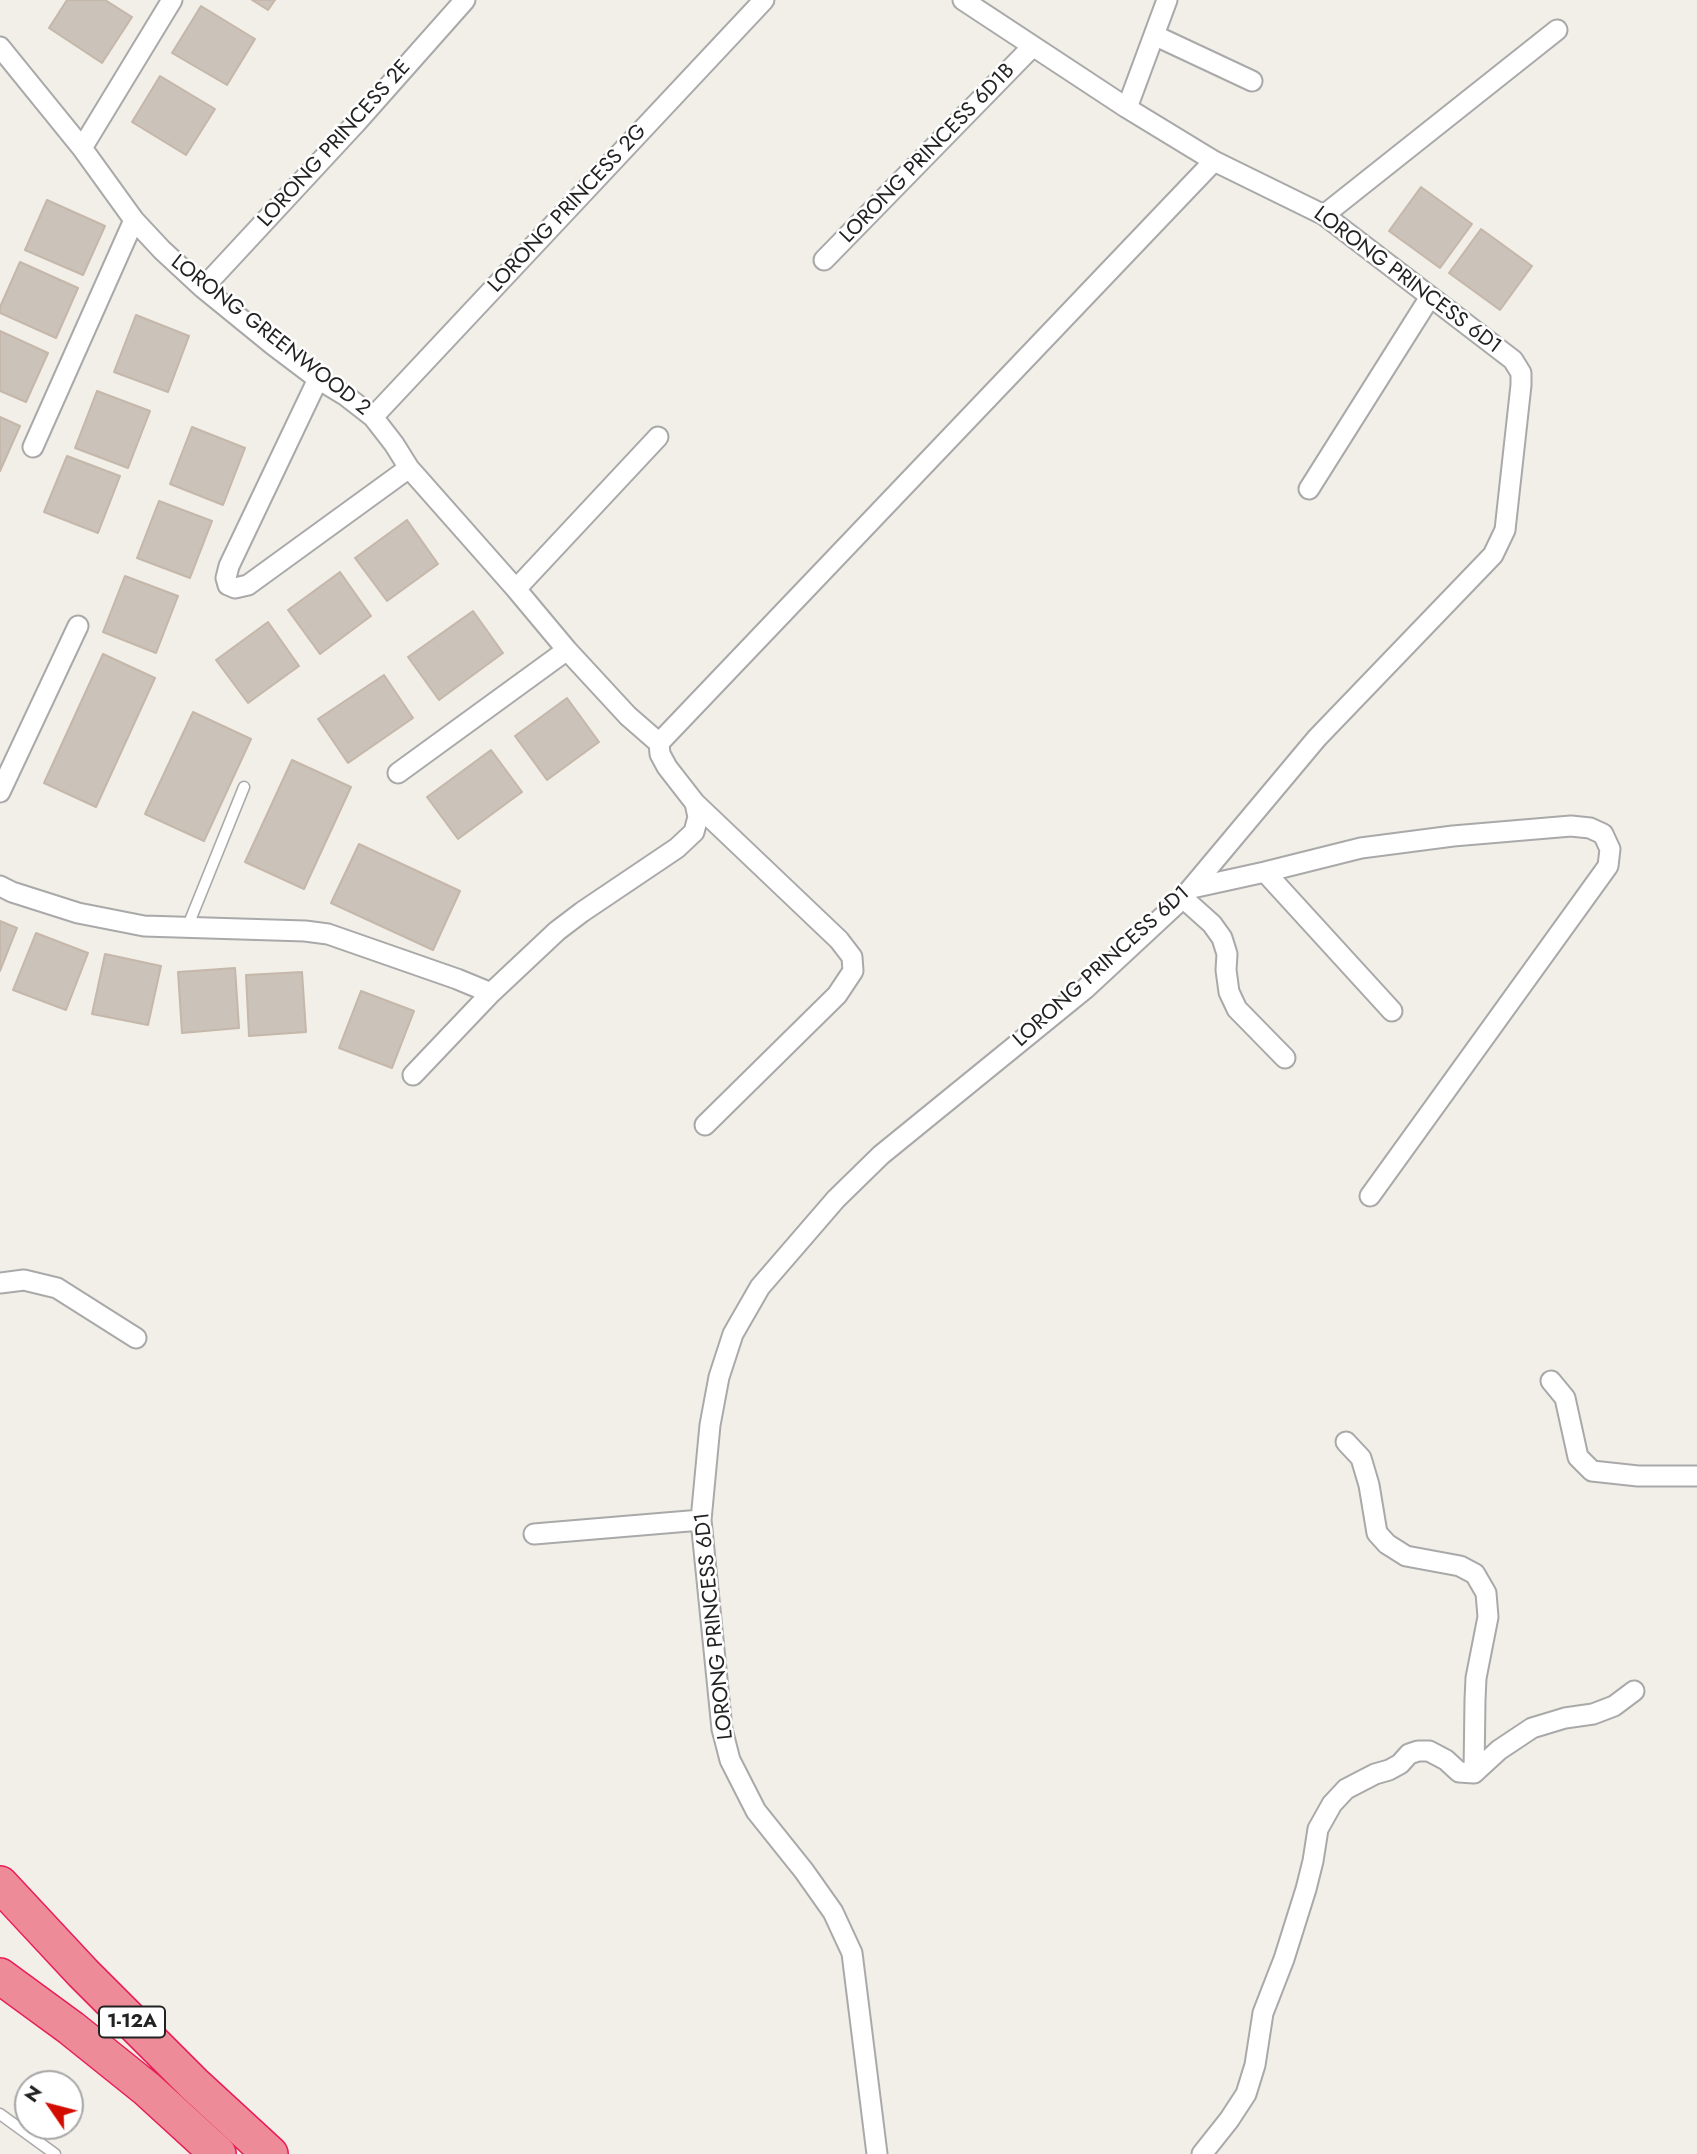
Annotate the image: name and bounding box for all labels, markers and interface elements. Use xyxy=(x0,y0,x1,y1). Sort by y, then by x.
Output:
street label: LORONG PRINCESS 2E xyxy=(253,55,417,233)
street label: LORONG PRINCESS 6D1B xyxy=(836,59,1020,249)
street label: LORONG PRINCESS 2G xyxy=(484,120,652,298)
street label: LORONG PRINCESS 6D1 xyxy=(1308,202,1506,360)
street label: LORONG GREENWOOD 2 xyxy=(165,250,375,422)
street label: LORONG PRINCESS 6D1 xyxy=(1009,881,1195,1053)
street label: LORONG PRINCESS 6D1 xyxy=(691,1511,739,1741)
road number: 1-12A xyxy=(99,2006,165,2038)
north arrow xyxy=(14,2070,84,2140)
text: N xyxy=(18,2080,48,2108)

